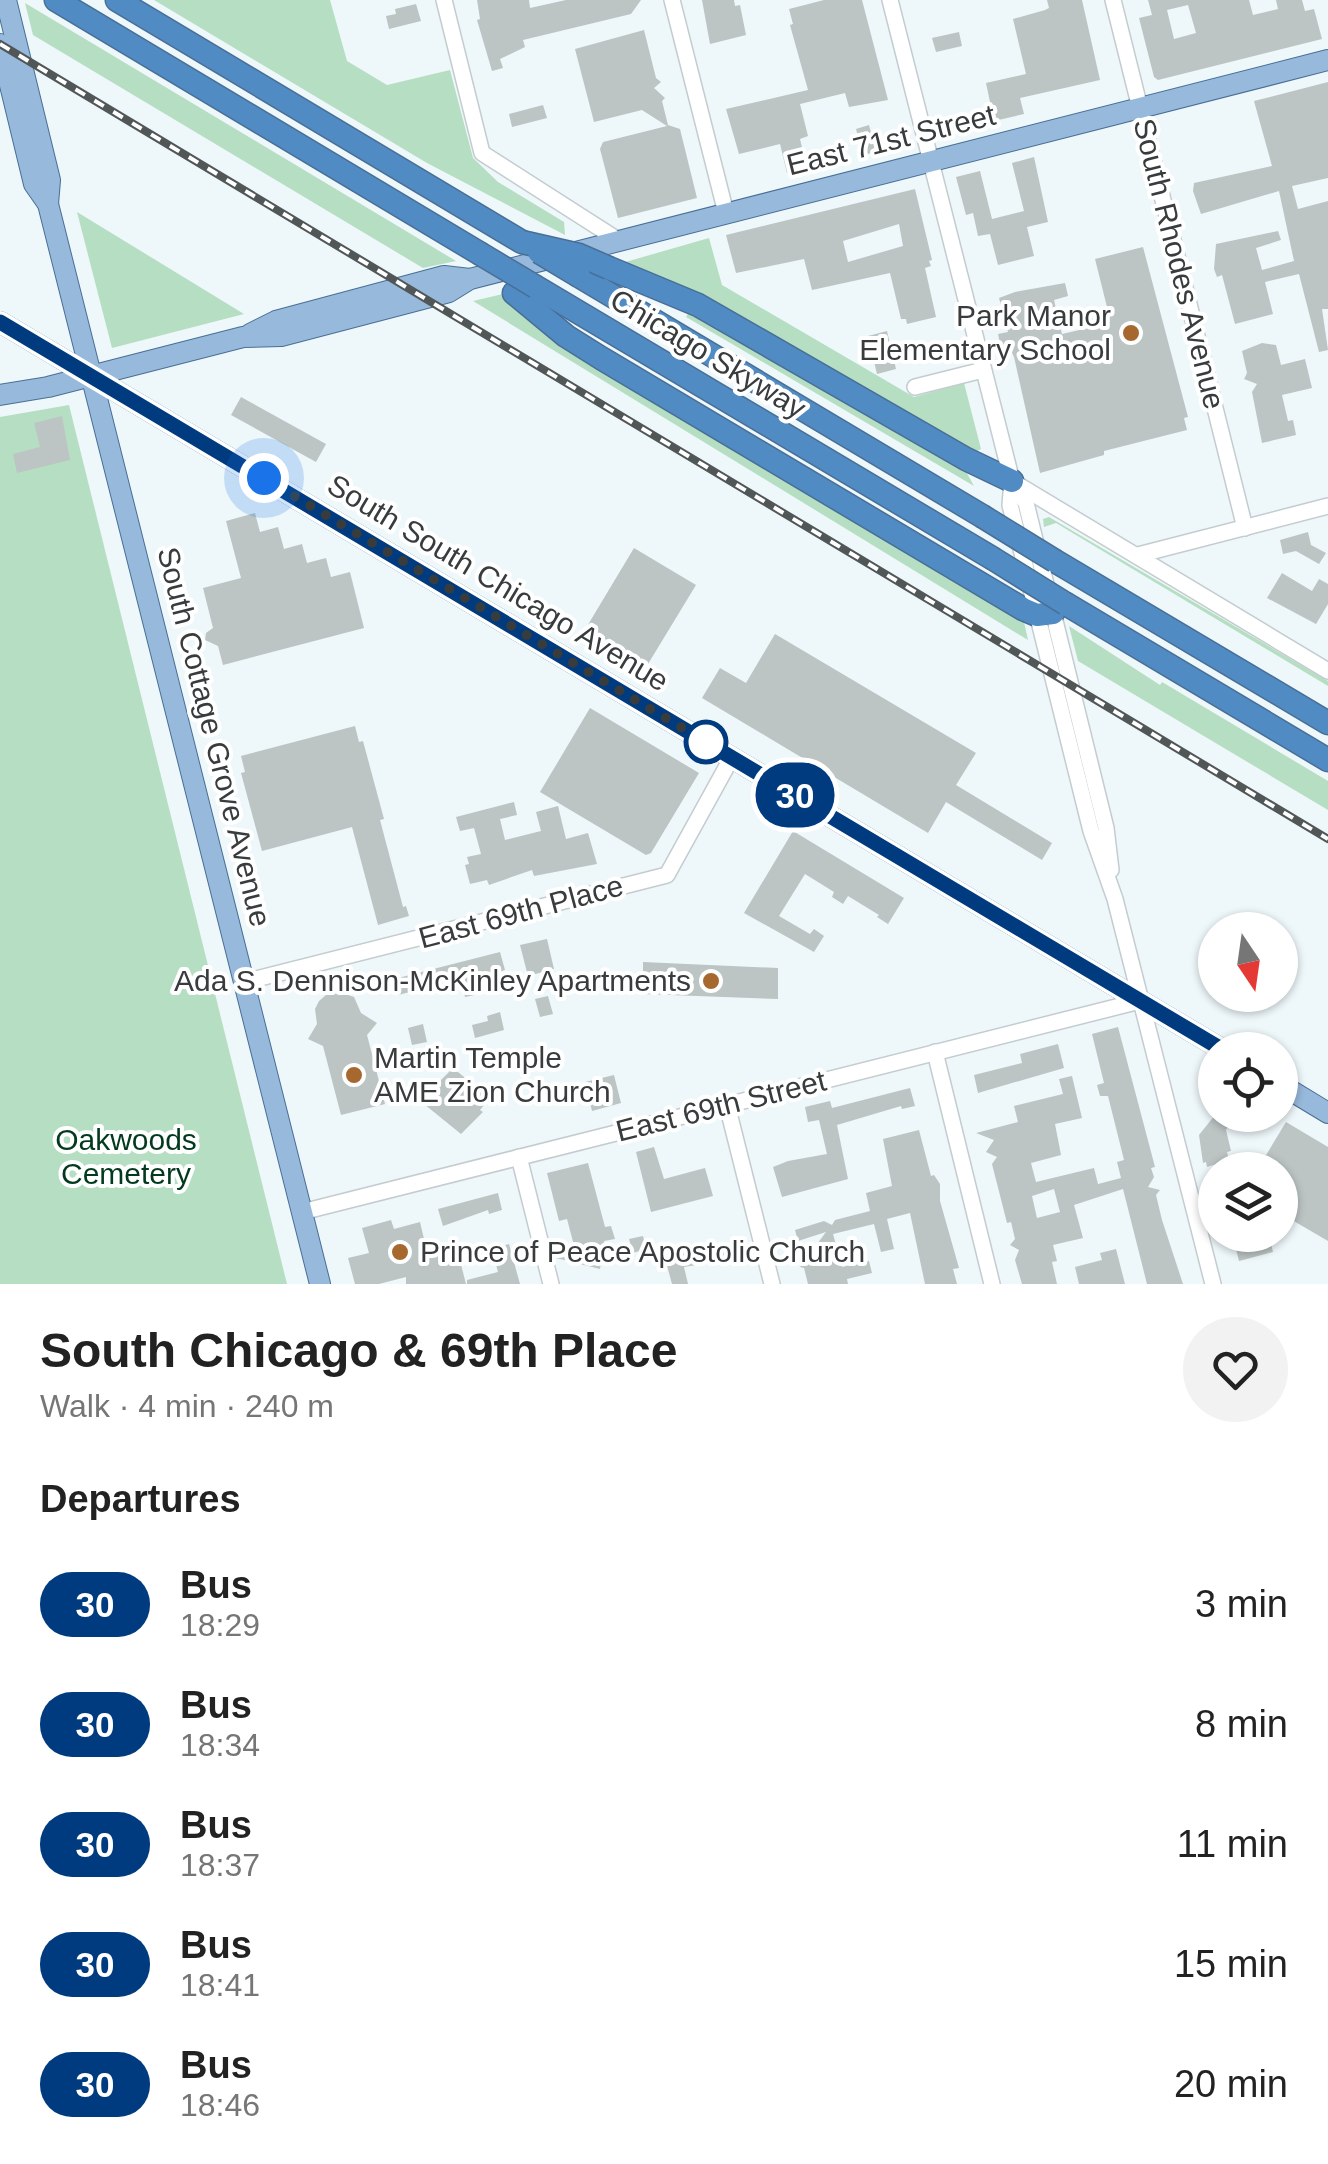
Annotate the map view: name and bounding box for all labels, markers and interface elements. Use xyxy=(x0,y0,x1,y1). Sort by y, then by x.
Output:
street label: East 71st Street xyxy=(783,98,999,181)
street label: South Rhodes Avenue xyxy=(1127,115,1232,412)
street label: Chicago Skyway xyxy=(605,282,812,425)
place label: Park Manor Elementary School xyxy=(859,299,1111,366)
marker: Park Manor Elementary School xyxy=(1120,322,1142,344)
your location xyxy=(239,453,289,503)
street label: South South Chicago Avenue xyxy=(322,468,675,698)
street label: South Cottage Grove Avenue xyxy=(151,544,278,930)
unlabelled marker xyxy=(685,721,727,763)
line badge: 30 xyxy=(750,762,840,828)
text: 30 xyxy=(776,776,814,815)
street label: East 69th Place xyxy=(415,868,627,955)
north arrow xyxy=(1198,912,1298,1012)
map controls xyxy=(1198,912,1298,1252)
place label: Ada S. Dennison-McKinley Apartments xyxy=(174,964,691,997)
marker: Ada S. Dennison-McKinley Apartments xyxy=(700,970,722,992)
button: locate xyxy=(1198,1032,1298,1132)
place label: Martin Temple AME Zion Church xyxy=(374,1041,611,1108)
street label: East 69th Street xyxy=(613,1063,830,1148)
marker: Martin Temple AME Zion Church xyxy=(343,1064,365,1086)
park label: Oakwoods Cemetery xyxy=(55,1123,197,1190)
button: layers xyxy=(1198,1152,1298,1252)
place label: Prince of Peace Apostolic Church xyxy=(420,1235,865,1268)
marker: Prince of Peace Apostolic Church xyxy=(389,1241,411,1263)
button: heart xyxy=(1183,1317,1288,1422)
text: South Chicago & 69th Place xyxy=(40,1324,677,1377)
text: Walk · 4 min · 240 m xyxy=(40,1388,334,1424)
text: Departures xyxy=(40,1478,241,1520)
text: Bus xyxy=(180,1564,252,1606)
text: 3 min xyxy=(1195,1583,1288,1625)
text: 30 xyxy=(76,1585,114,1624)
text: 18:29 xyxy=(180,1607,260,1643)
text: Bus xyxy=(180,1684,252,1726)
text: 8 min xyxy=(1195,1703,1288,1745)
text: 30 xyxy=(76,1705,114,1744)
text: 18:34 xyxy=(180,1727,260,1763)
text: Bus xyxy=(180,1804,252,1846)
text: 11 min xyxy=(1177,1823,1288,1865)
text: 30 xyxy=(76,1825,114,1864)
text: 18:37 xyxy=(180,1847,260,1883)
text: Bus xyxy=(180,1924,252,1966)
text: 15 min xyxy=(1174,1943,1288,1985)
text: 30 xyxy=(76,1945,114,1984)
text: 18:41 xyxy=(180,1967,260,2003)
text: Bus xyxy=(180,2044,252,2086)
text: 20 min xyxy=(1174,2063,1288,2105)
text: 30 xyxy=(76,2065,114,2104)
text: 18:46 xyxy=(180,2087,260,2123)

